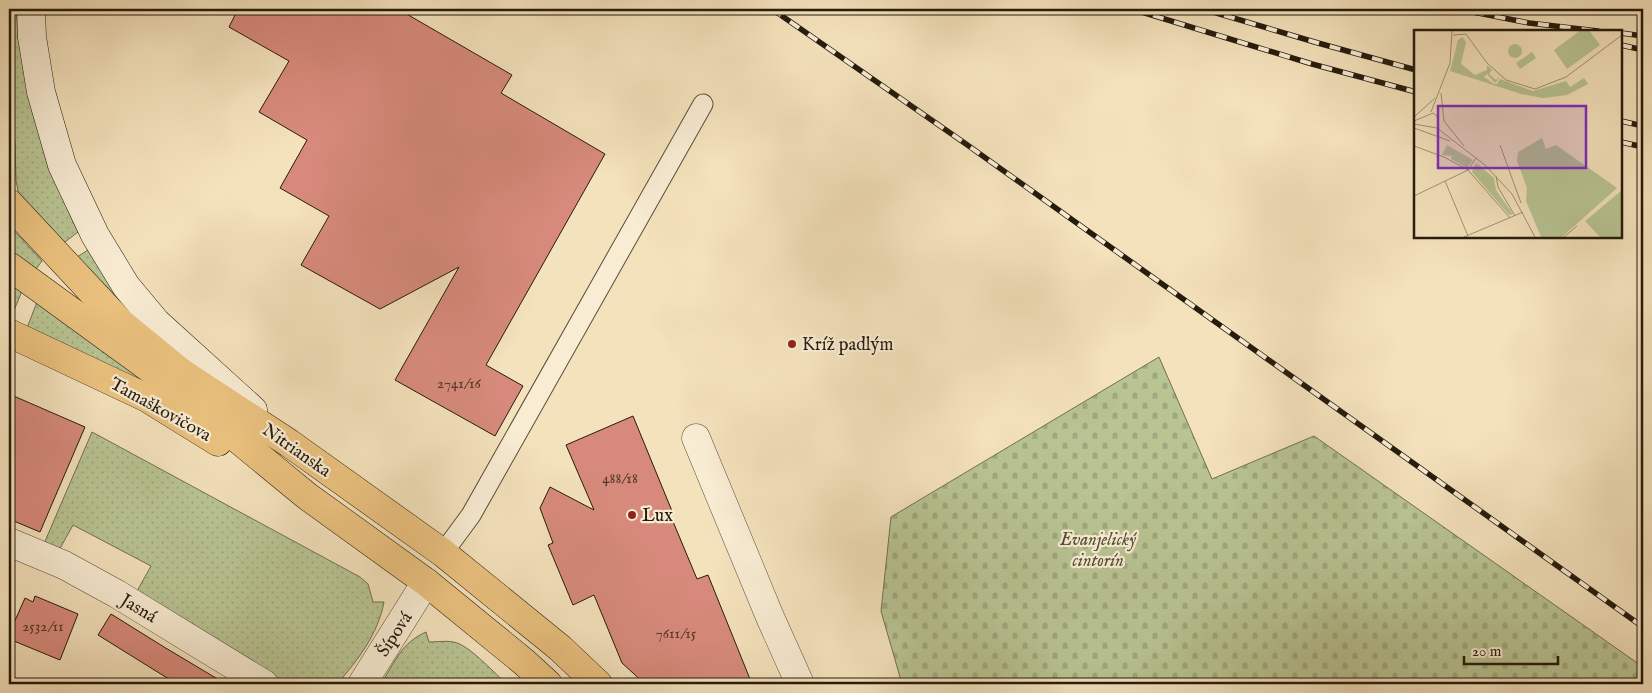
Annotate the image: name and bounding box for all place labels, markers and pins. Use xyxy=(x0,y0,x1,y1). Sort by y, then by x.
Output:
place label: Kríž padlým xyxy=(802,334,893,357)
marker: Kríž padlým xyxy=(786,338,798,350)
place label: Lux xyxy=(642,505,673,528)
marker: Lux xyxy=(626,509,638,521)

